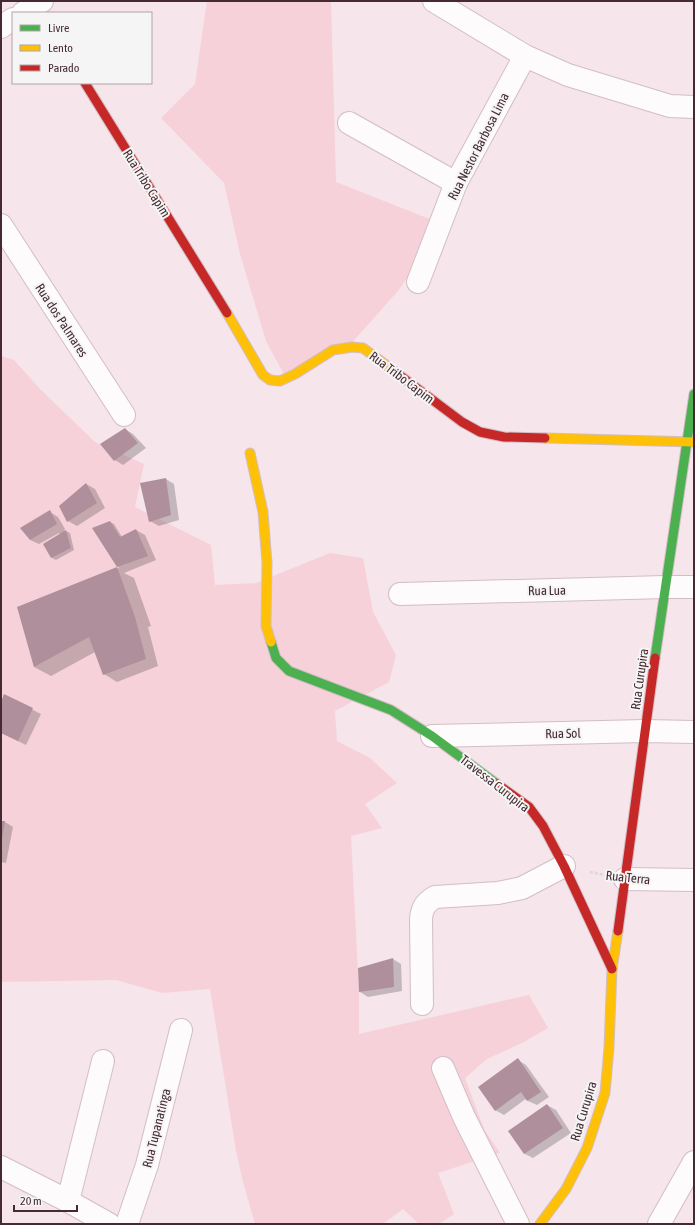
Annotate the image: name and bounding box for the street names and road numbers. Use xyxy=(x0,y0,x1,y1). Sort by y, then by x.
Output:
street label: Rua Nestor Barbosa Lima xyxy=(445,90,512,202)
street label: Rua Tribo Capim xyxy=(120,147,173,220)
street label: Rua dos Palmares xyxy=(32,281,91,360)
street label: Rua Tribo Capim xyxy=(367,348,437,407)
street label: Rua Lua xyxy=(528,583,566,598)
street label: Rua Curupira xyxy=(628,648,651,711)
street label: Rua Sol xyxy=(545,726,581,741)
street label: Travessa Curupira xyxy=(457,752,532,815)
street label: Rua Terra xyxy=(605,868,651,887)
street label: Rua Curupira xyxy=(567,1079,600,1143)
street label: Rua Tupanatinga xyxy=(139,1087,174,1169)

